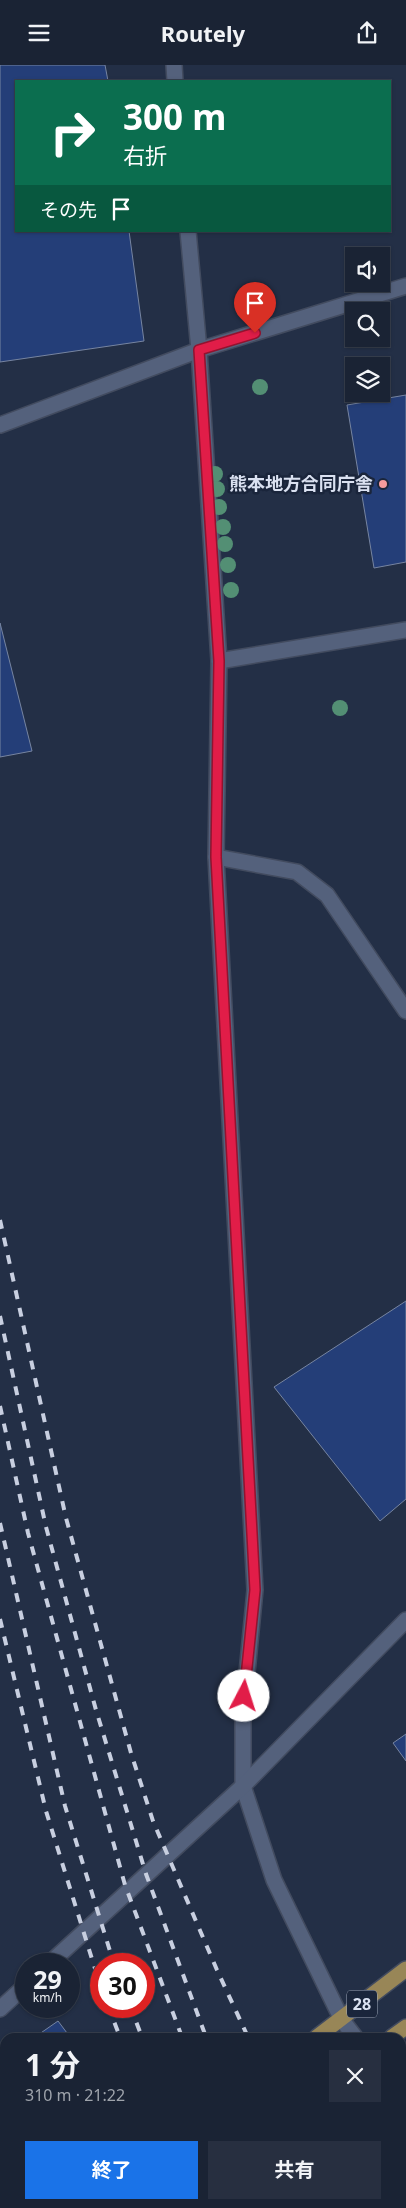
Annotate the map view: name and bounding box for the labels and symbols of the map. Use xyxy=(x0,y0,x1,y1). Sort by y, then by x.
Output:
pin xyxy=(234,282,276,333)
place label: 熊本地方合同庁舎 xyxy=(229,471,373,495)
marker: 熊本地方合同庁舎 xyxy=(377,478,389,490)
position arrow xyxy=(217,1669,269,1721)
speed limit sign: 30 xyxy=(90,1953,155,2018)
road number: 28 xyxy=(347,1991,377,2017)

